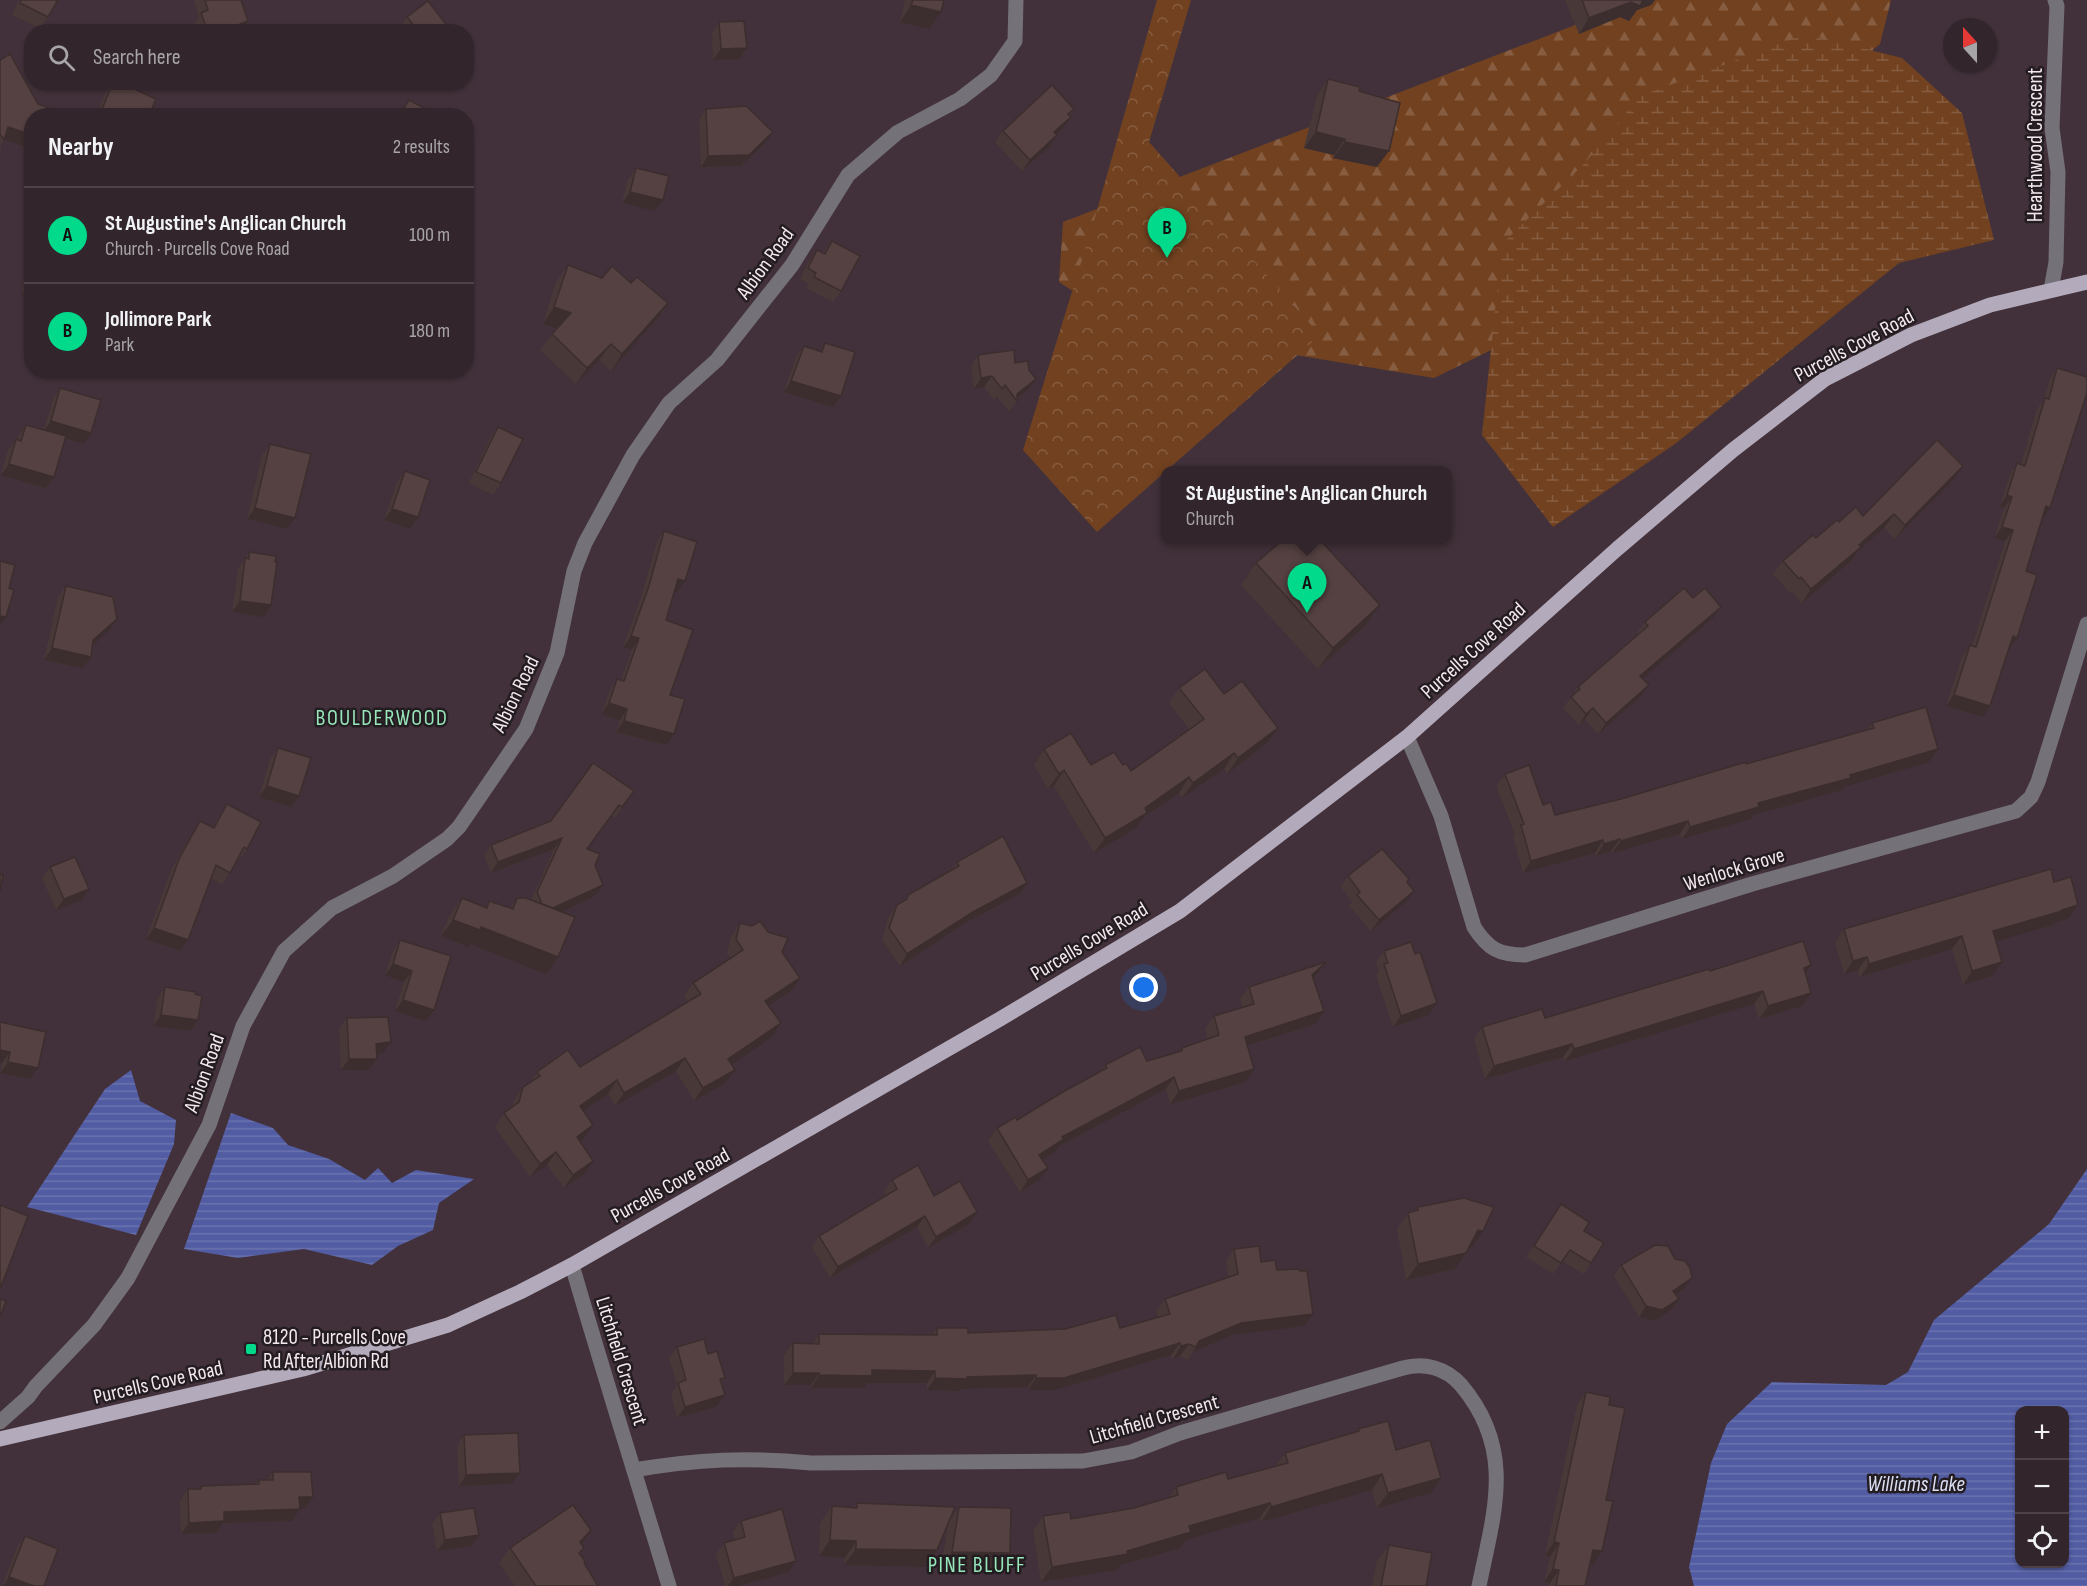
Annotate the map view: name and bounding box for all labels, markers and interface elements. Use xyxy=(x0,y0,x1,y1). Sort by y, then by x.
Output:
north arrow xyxy=(1943,18,1997,72)
search box xyxy=(24,24,474,90)
icon: search xyxy=(45,41,78,74)
text: Search here xyxy=(93,44,180,71)
street label: Hearthwood Crescent xyxy=(2023,68,2048,222)
text: Nearby xyxy=(48,132,114,163)
text: 2 results xyxy=(393,135,450,159)
pin: B xyxy=(1148,208,1186,258)
text: St Augustine's Anglican Church xyxy=(105,210,346,237)
text: A xyxy=(63,223,72,247)
text: 100 m xyxy=(409,223,450,247)
street label: Albion Road xyxy=(731,223,800,305)
text: Church · Purcells Cove Road xyxy=(105,237,290,261)
street label: Purcells Cove Road xyxy=(1790,303,1918,387)
text: Jollimore Park xyxy=(105,306,212,333)
text: B xyxy=(63,319,72,343)
text: 180 m xyxy=(409,319,450,343)
text: Park xyxy=(105,333,134,357)
popup xyxy=(1161,466,1452,544)
text: St Augustine's Anglican Church xyxy=(1186,480,1427,507)
text: Church xyxy=(1186,507,1234,531)
pin: A xyxy=(1288,564,1326,613)
street label: Purcells Cove Road xyxy=(1416,597,1531,704)
street label: Albion Road xyxy=(486,652,545,737)
district label: BOULDERWOOD xyxy=(316,705,448,732)
street label: Wenlock Grove xyxy=(1681,842,1788,897)
street label: Purcells Cove Road xyxy=(1026,897,1152,986)
your location xyxy=(1129,973,1158,1002)
street label: Albion Road xyxy=(178,1030,230,1117)
street label: Purcells Cove Road xyxy=(606,1142,734,1228)
street label: Litchfield Crescent xyxy=(590,1294,653,1428)
place label: 8120 - Purcells Cove Rd After Albion Rd xyxy=(263,1325,406,1374)
marker: 8120 - Purcells Cove Rd After Albion Rd xyxy=(244,1342,258,1356)
street label: Purcells Cove Road xyxy=(91,1355,225,1410)
street label: Litchfield Crescent xyxy=(1087,1389,1222,1450)
map controls xyxy=(2015,1406,2069,1568)
button: + xyxy=(2015,1406,2069,1460)
button: − xyxy=(2015,1460,2069,1514)
water label: Williams Lake xyxy=(1867,1471,1965,1498)
button: locate xyxy=(2015,1514,2069,1568)
district label: PINE BLUFF xyxy=(928,1552,1026,1579)

